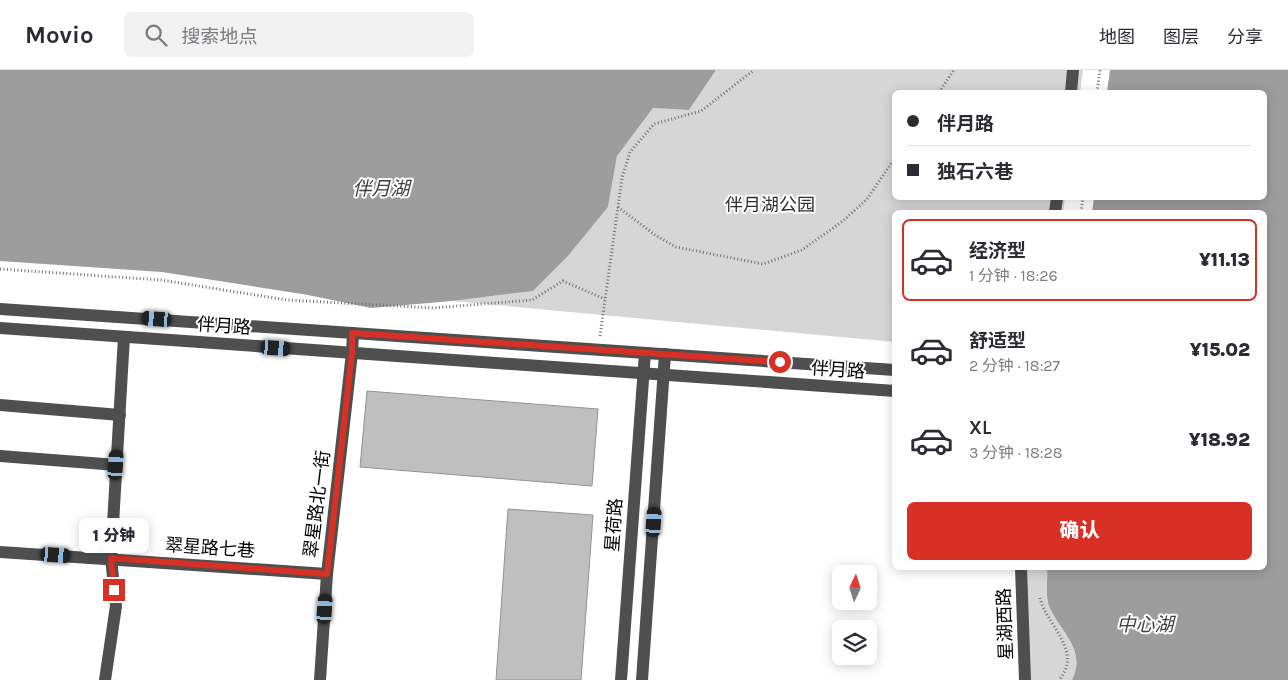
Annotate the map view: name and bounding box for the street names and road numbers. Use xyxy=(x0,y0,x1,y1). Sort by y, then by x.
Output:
street label: 伴月路 xyxy=(196,313,252,339)
street label: 伴月路 xyxy=(810,357,866,383)
street label: 翠星路北一街 xyxy=(300,449,334,559)
street label: 星荷路 xyxy=(601,497,627,553)
street label: 翠星路七巷 xyxy=(164,534,256,562)
street label: 星湖西路 xyxy=(993,588,1017,660)

